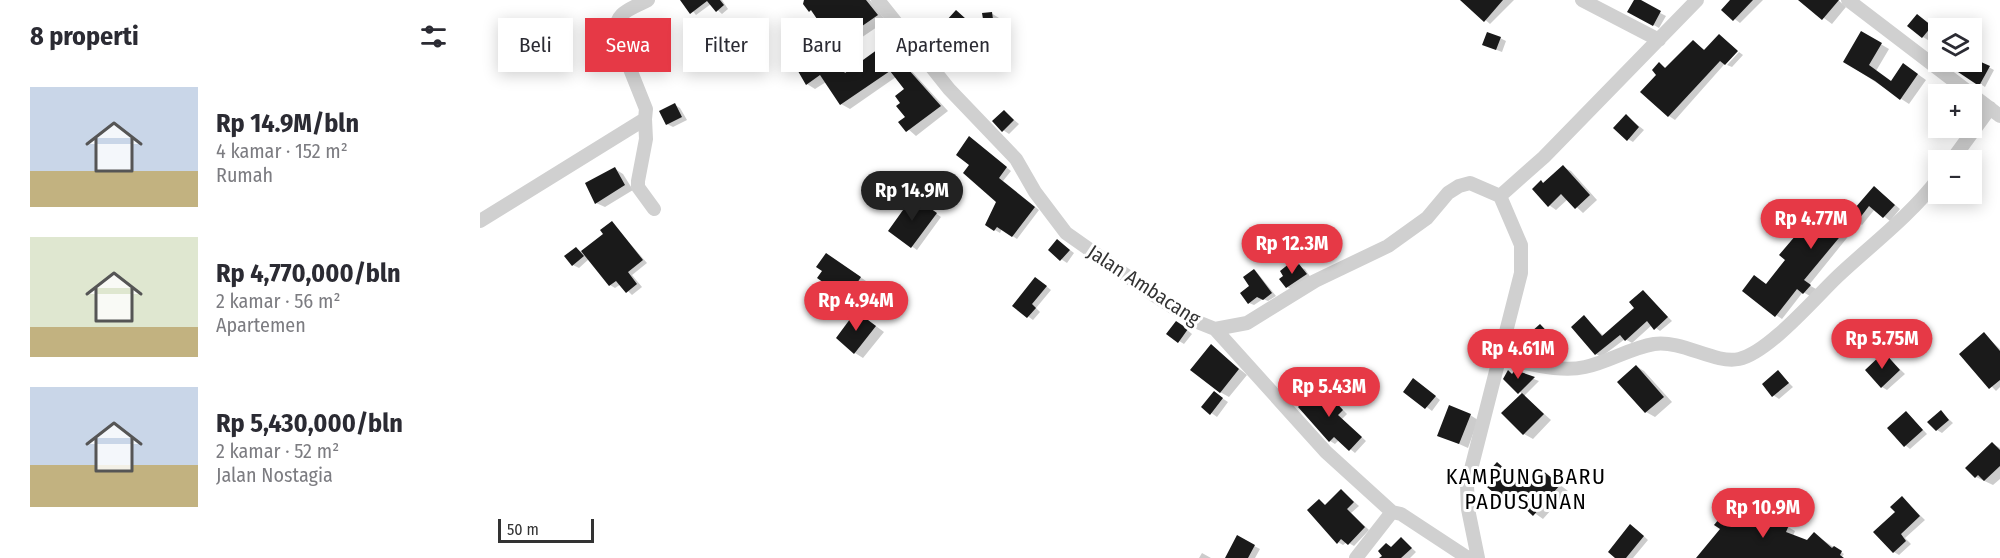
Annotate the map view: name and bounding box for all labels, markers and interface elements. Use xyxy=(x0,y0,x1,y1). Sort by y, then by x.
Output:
chip: Beli xyxy=(498,18,573,72)
chip: Sewa xyxy=(585,18,671,72)
chip: Filter xyxy=(683,18,769,72)
chip: Baru xyxy=(781,18,863,72)
chip: Apartemen xyxy=(875,18,1011,72)
map controls xyxy=(1928,18,1982,204)
button: layers xyxy=(1928,18,1982,72)
icon: filters xyxy=(417,20,450,53)
text: 8 properti xyxy=(30,21,139,52)
button: + xyxy=(1928,84,1982,138)
text: Rp 14.9M/bln xyxy=(216,108,359,139)
icon: home xyxy=(78,111,150,183)
text: 4 kamar · 152 m² xyxy=(216,139,348,163)
button: − xyxy=(1928,150,1982,204)
text: Rumah xyxy=(216,163,273,187)
pin: Rp 14.9M xyxy=(850,171,974,222)
text: Rp 14.9M xyxy=(875,178,949,202)
pin: Rp 4.77M xyxy=(1749,199,1873,250)
text: Rp 4.77M xyxy=(1775,206,1847,230)
pin: Rp 12.3M xyxy=(1230,224,1354,275)
text: Rp 12.3M xyxy=(1256,231,1328,255)
street label: Jalan Ambacang xyxy=(1083,240,1205,331)
text: Rp 4,770,000/bln xyxy=(216,258,401,289)
icon: home xyxy=(78,261,150,333)
pin: Rp 4.94M xyxy=(794,281,918,332)
text: Rp 4.94M xyxy=(818,288,894,312)
text: 2 kamar · 56 m² xyxy=(216,289,340,313)
text: Apartemen xyxy=(216,313,306,337)
pin: Rp 5.75M xyxy=(1820,319,1944,370)
text: Rp 5.75M xyxy=(1845,326,1919,350)
pin: Rp 4.61M xyxy=(1456,329,1580,380)
text: Rp 4.61M xyxy=(1481,336,1555,360)
pin: Rp 5.43M xyxy=(1267,367,1391,418)
text: Rp 5.43M xyxy=(1292,374,1366,398)
text: Rp 5,430,000/bln xyxy=(216,408,403,439)
icon: home xyxy=(78,411,150,483)
text: 2 kamar · 52 m² xyxy=(216,439,339,463)
text: Jalan Nostagia xyxy=(216,463,333,487)
district label: KAMPUNG BARU PADUSUNAN xyxy=(1446,463,1606,515)
pin: Rp 10.9M xyxy=(1701,488,1825,539)
text: Rp 10.9M xyxy=(1726,495,1800,519)
scale bar xyxy=(498,516,594,544)
text: 50 m xyxy=(507,520,539,539)

